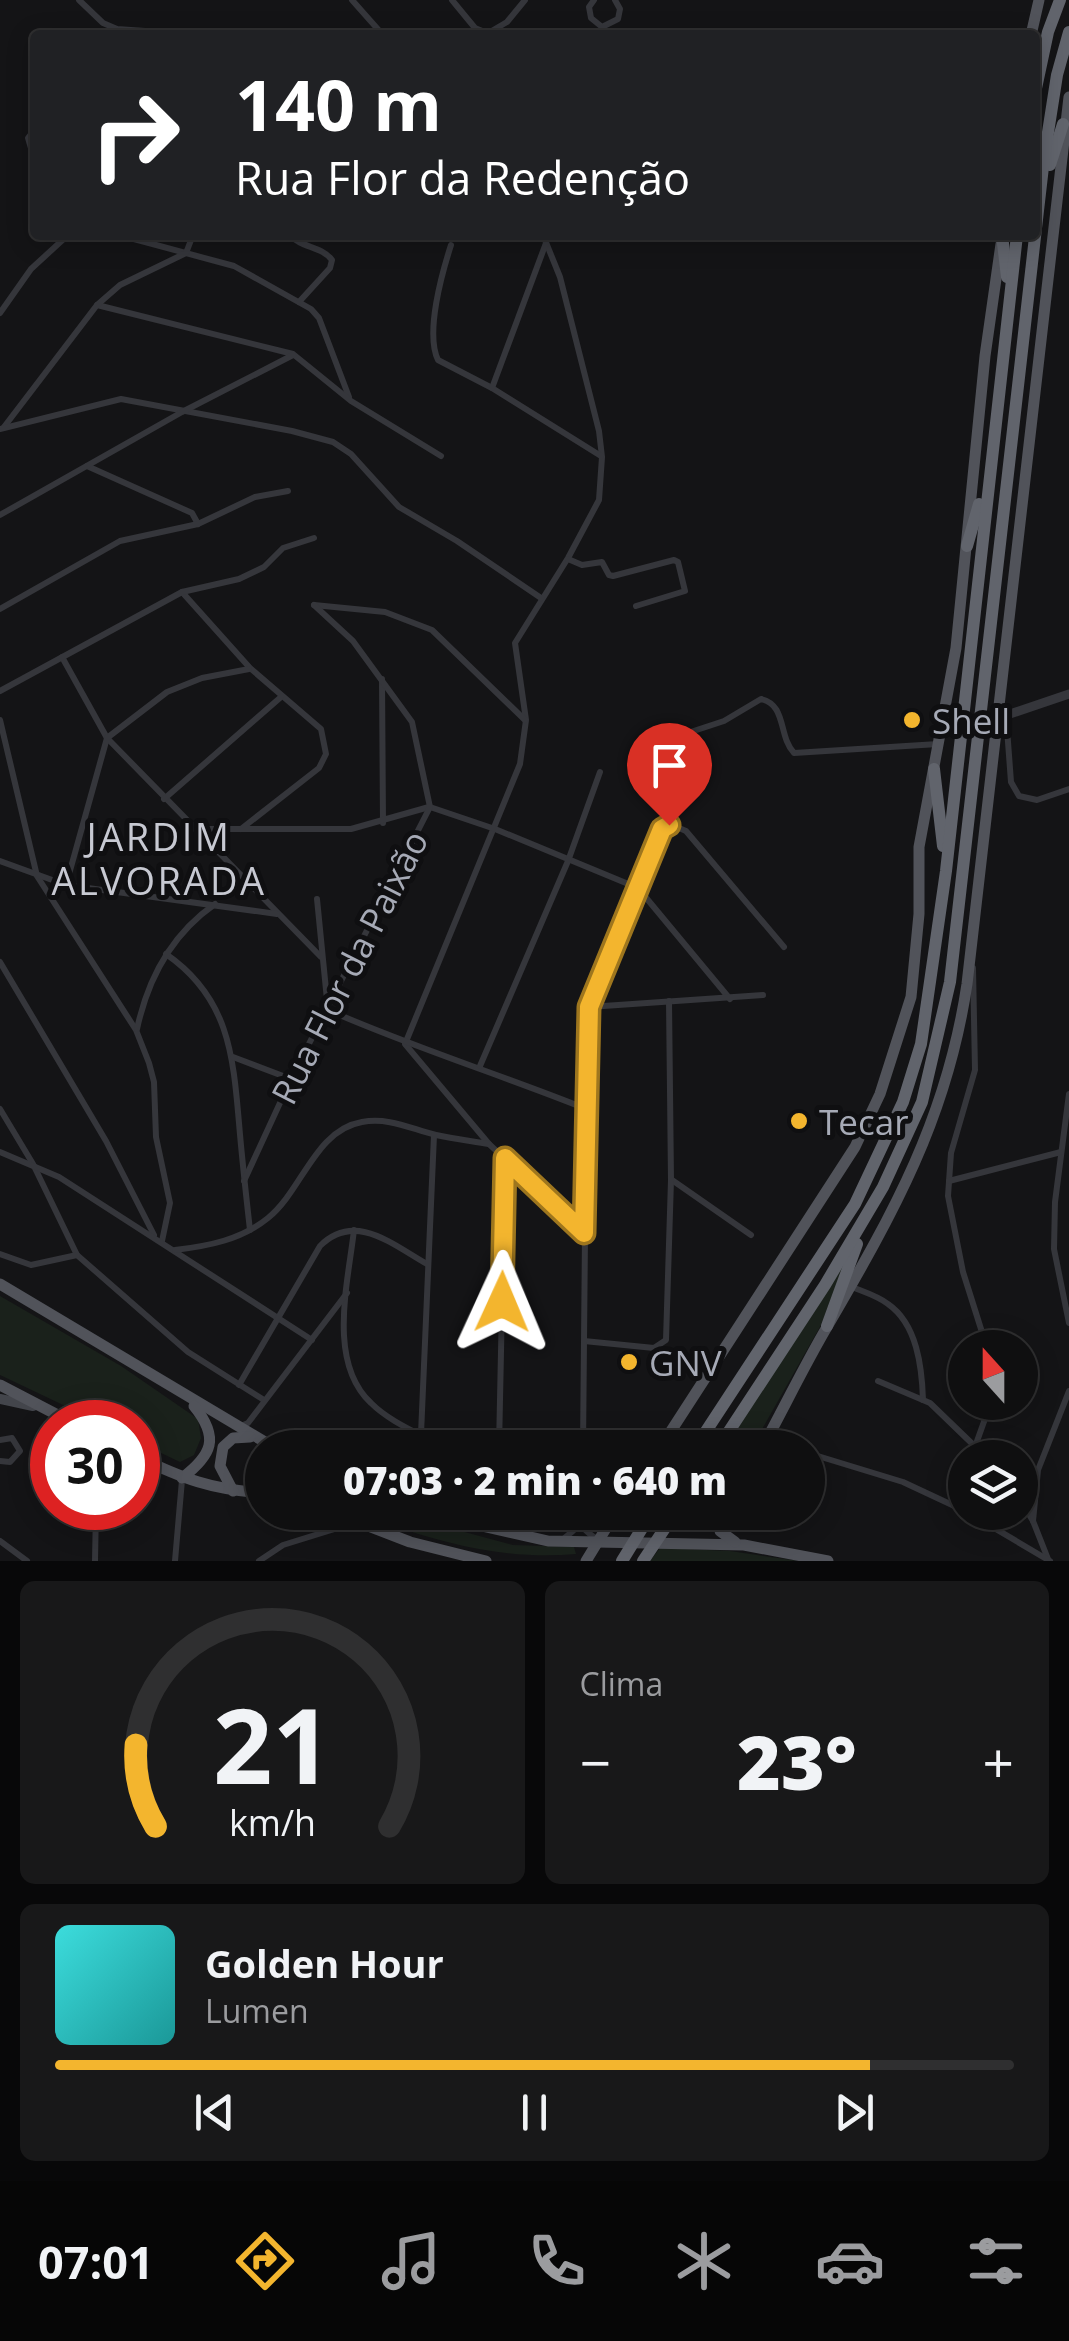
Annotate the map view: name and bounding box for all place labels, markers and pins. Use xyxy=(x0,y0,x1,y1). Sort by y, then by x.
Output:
place label: Shell xyxy=(932,697,1010,744)
marker: Shell xyxy=(901,709,923,731)
pin xyxy=(627,723,712,826)
place label: Tecar xyxy=(819,1098,908,1145)
marker: Tecar xyxy=(788,1110,810,1132)
place label: GNV xyxy=(649,1339,722,1386)
marker: GNV xyxy=(618,1351,640,1373)

